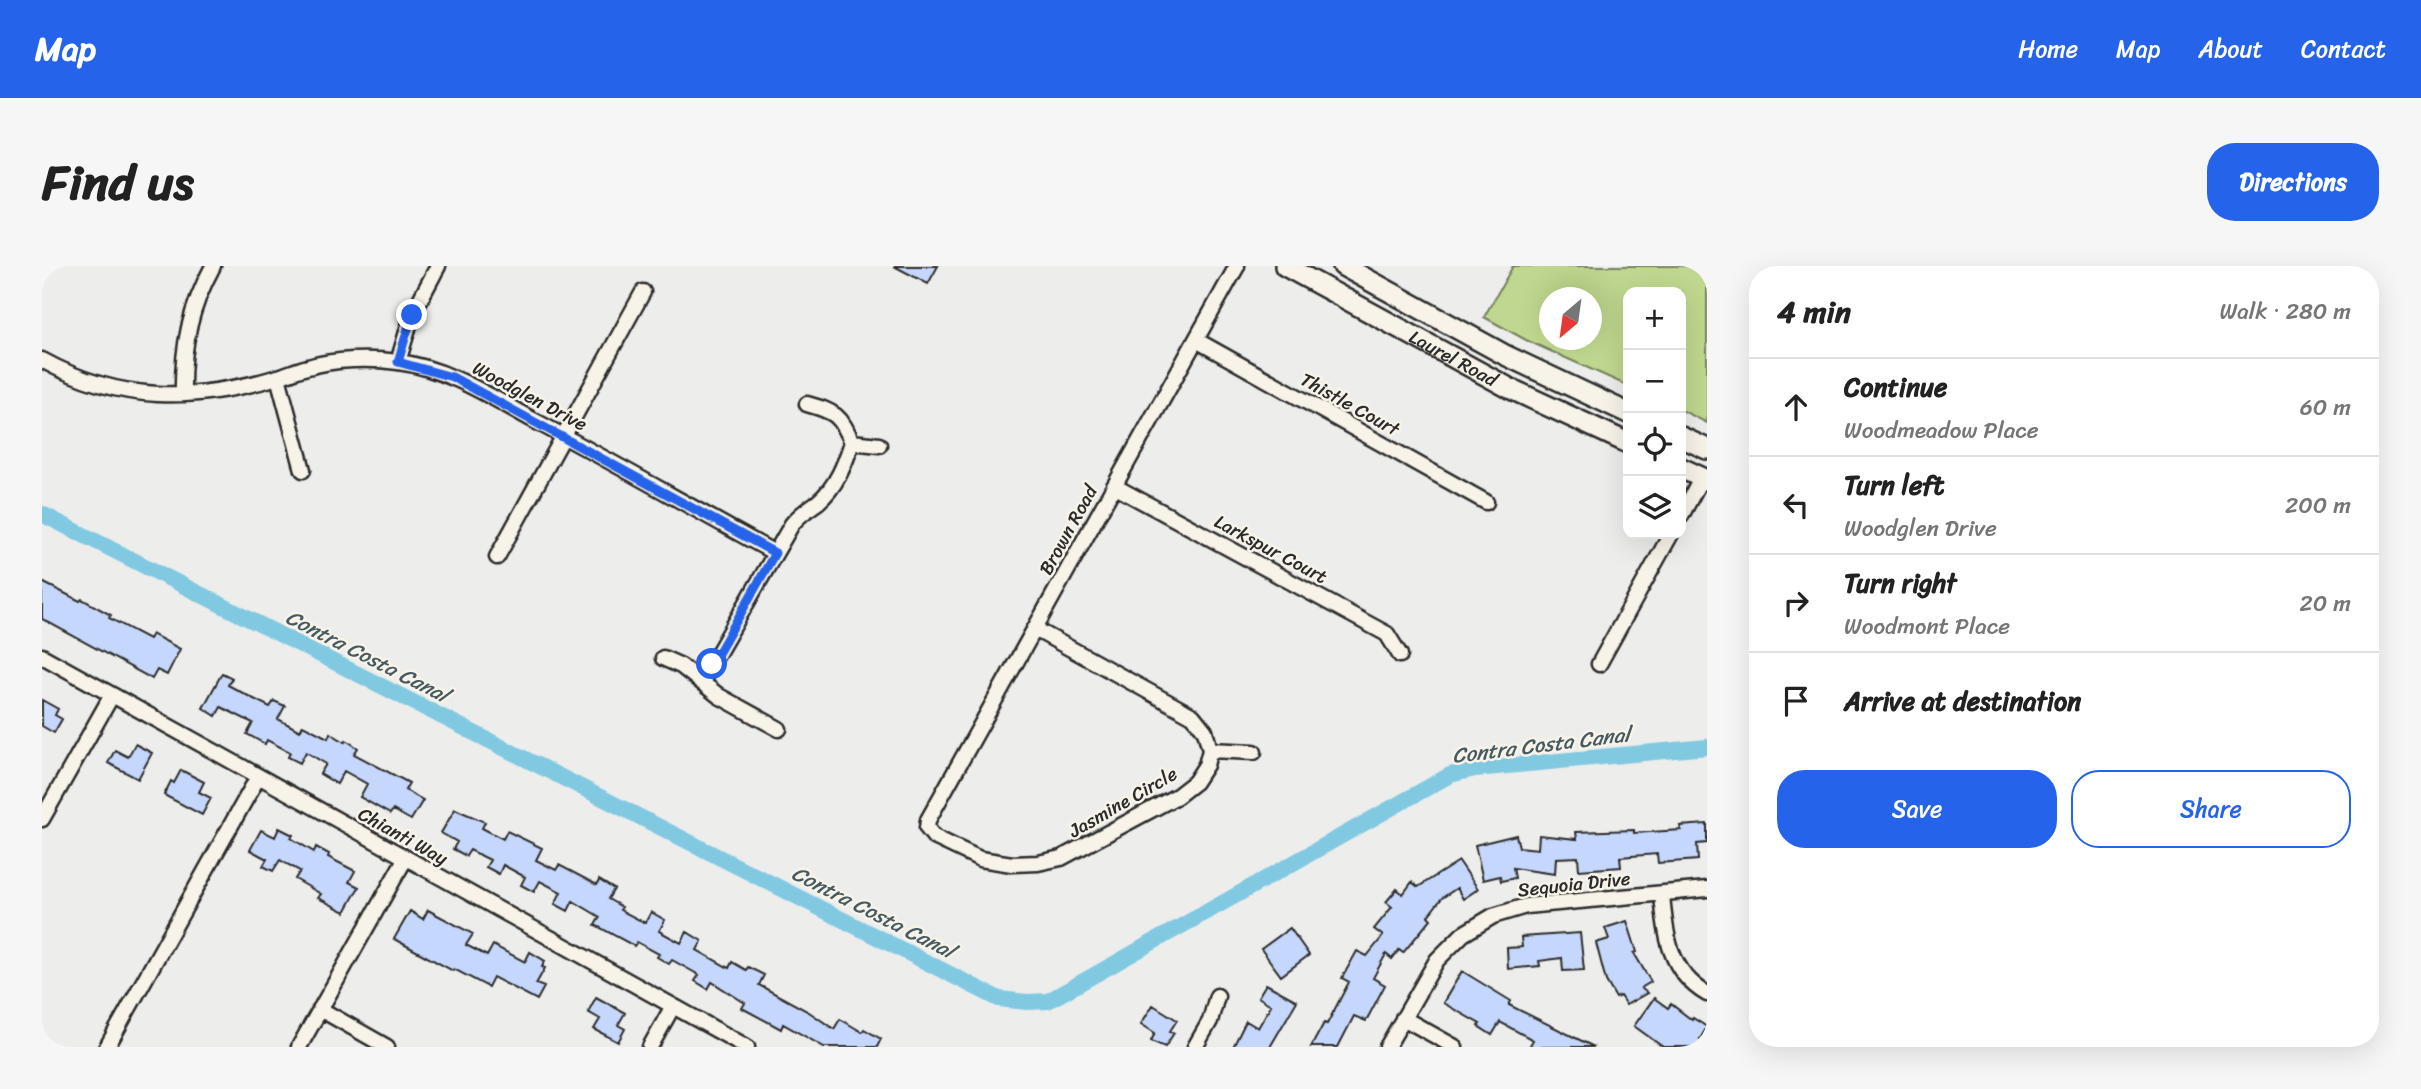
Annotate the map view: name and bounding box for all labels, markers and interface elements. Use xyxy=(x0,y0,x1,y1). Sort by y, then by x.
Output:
text: Map xyxy=(35,20,96,78)
text: Home xyxy=(2018,28,2078,70)
text: Map xyxy=(2116,28,2160,70)
text: About xyxy=(2198,28,2263,70)
text: Contact xyxy=(2301,28,2386,70)
text: Find us xyxy=(42,139,194,226)
button: Directions xyxy=(2207,143,2379,221)
text: 4 min xyxy=(1777,285,1851,339)
north arrow xyxy=(1539,287,1602,350)
map controls xyxy=(1623,287,1686,539)
button: + xyxy=(1623,287,1686,350)
text: Walk · 280 m xyxy=(2220,291,2351,332)
route end xyxy=(396,299,427,330)
street label: Laurel Road xyxy=(1403,320,1506,396)
button: − xyxy=(1623,350,1686,413)
street label: Woodglen Drive xyxy=(466,352,594,440)
street label: Thistle Court xyxy=(1294,363,1407,446)
text: Continue xyxy=(1844,364,1947,410)
text: 60 m xyxy=(2300,387,2351,428)
icon: ahead xyxy=(1777,388,1815,426)
text: Woodmeadow Place xyxy=(1844,410,2039,451)
button: locate xyxy=(1623,413,1686,476)
text: Turn left xyxy=(1844,462,1944,508)
button: layers xyxy=(1623,476,1686,539)
street label: Brown Road xyxy=(1030,477,1107,581)
text: 200 m xyxy=(2285,485,2351,526)
icon: left xyxy=(1777,486,1815,524)
street label: Larkspur Court xyxy=(1208,505,1334,593)
text: Woodglen Drive xyxy=(1844,508,1997,549)
text: Turn right xyxy=(1844,560,1957,606)
text: 20 m xyxy=(2300,583,2351,624)
icon: right xyxy=(1777,584,1815,622)
water label: Contra Costa Canal xyxy=(279,598,460,716)
text: Woodmont Place xyxy=(1844,606,2010,647)
route start xyxy=(696,648,727,679)
text: Arrive at destination xyxy=(1844,678,2081,724)
icon: arrive xyxy=(1777,682,1815,720)
water label: Contra Costa Canal xyxy=(1450,715,1637,775)
street label: Jasmine Circle xyxy=(1061,757,1184,847)
button: Save xyxy=(1777,770,2057,848)
button: Share xyxy=(2071,770,2351,848)
street label: Chianti Way xyxy=(352,798,454,874)
water label: Contra Costa Canal xyxy=(785,854,966,972)
street label: Sequoia Drive xyxy=(1516,862,1632,906)

